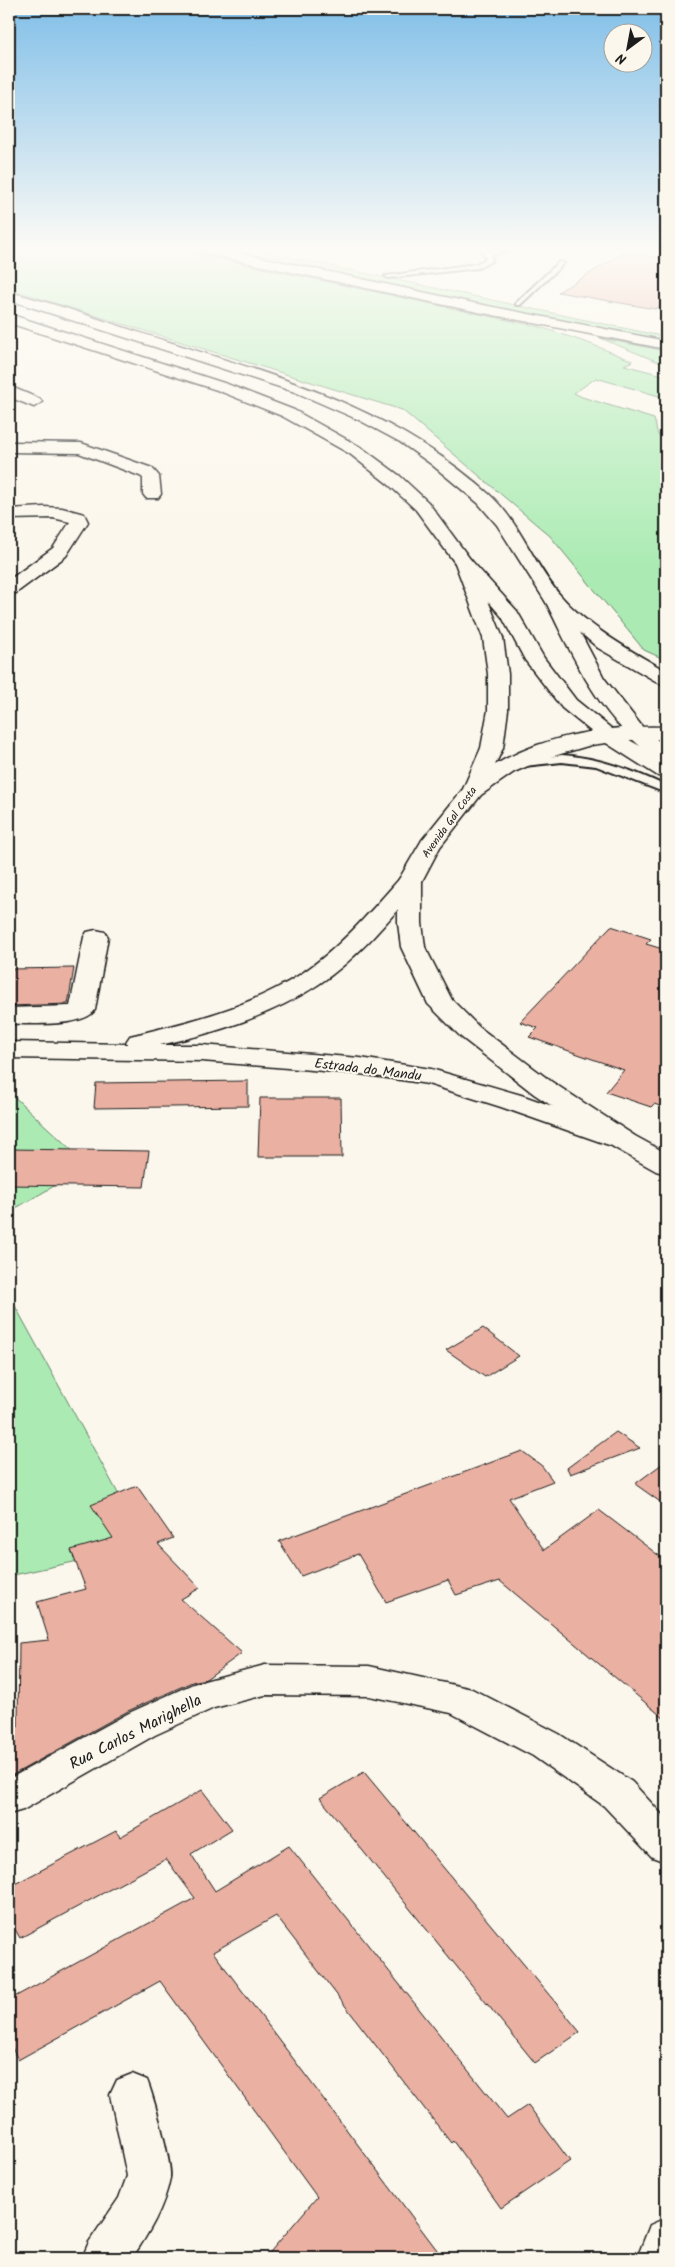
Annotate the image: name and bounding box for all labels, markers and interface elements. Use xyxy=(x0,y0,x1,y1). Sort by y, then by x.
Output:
north arrow xyxy=(602,22,652,72)
text: N xyxy=(612,46,631,70)
street label: Avenida Gal Costa xyxy=(418,783,482,862)
street label: Estrada do Mandu xyxy=(313,1053,423,1088)
street label: Rua Carlos Marighella xyxy=(65,1688,206,1777)

